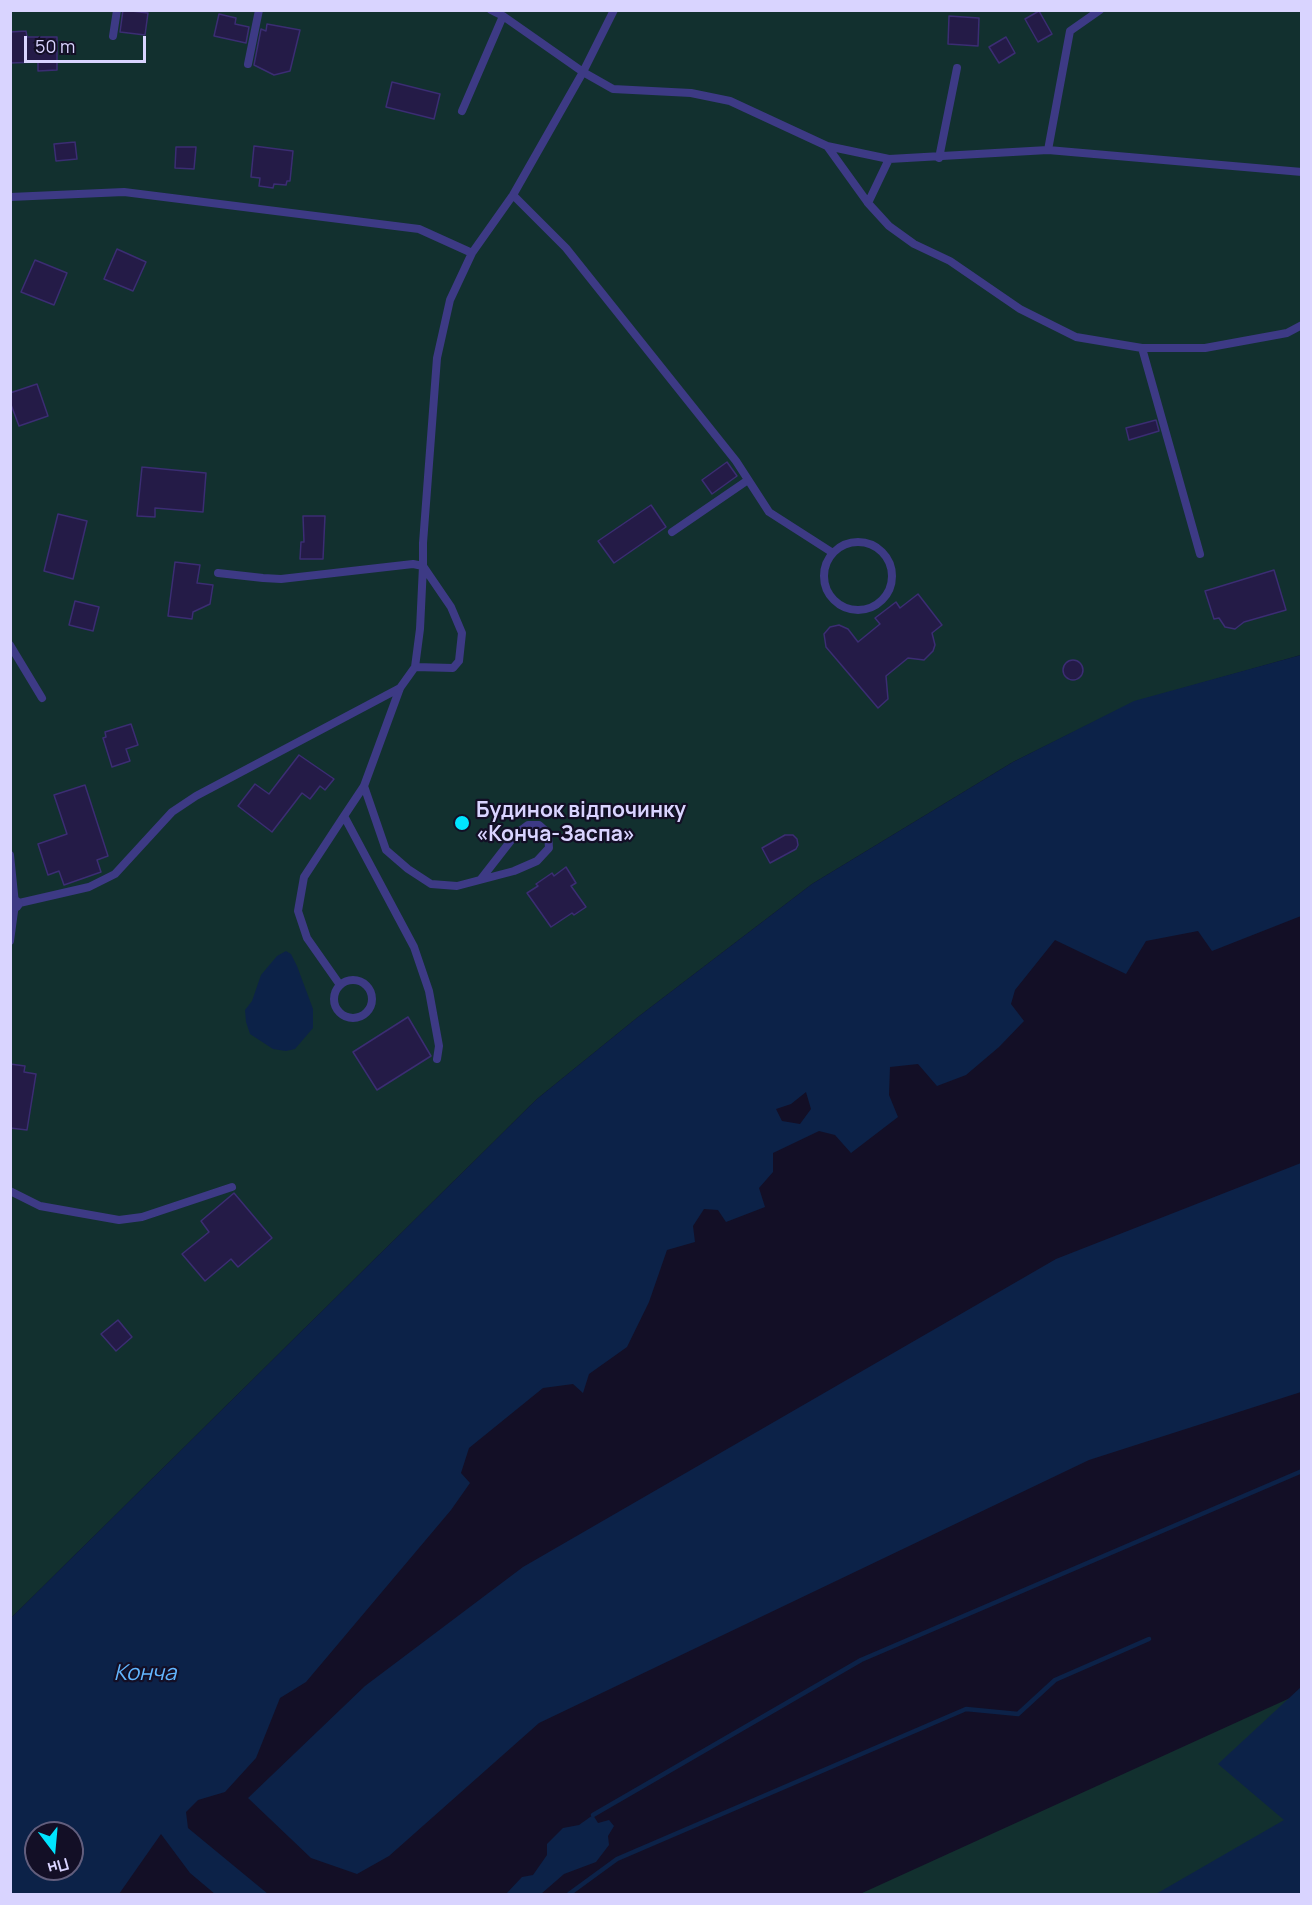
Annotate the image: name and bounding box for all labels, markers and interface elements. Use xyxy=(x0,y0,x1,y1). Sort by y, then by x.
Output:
scale bar xyxy=(27,24,148,62)
text: 50 m xyxy=(35,34,75,58)
place label: Будинок відпочинку «Конча-Заспа» xyxy=(476,798,686,848)
marker: Будинок відпочинку «Конча-Заспа» xyxy=(453,814,471,832)
water label: Конча xyxy=(114,1661,176,1687)
north arrow xyxy=(24,1821,84,1881)
text: Пн xyxy=(45,1853,72,1880)

